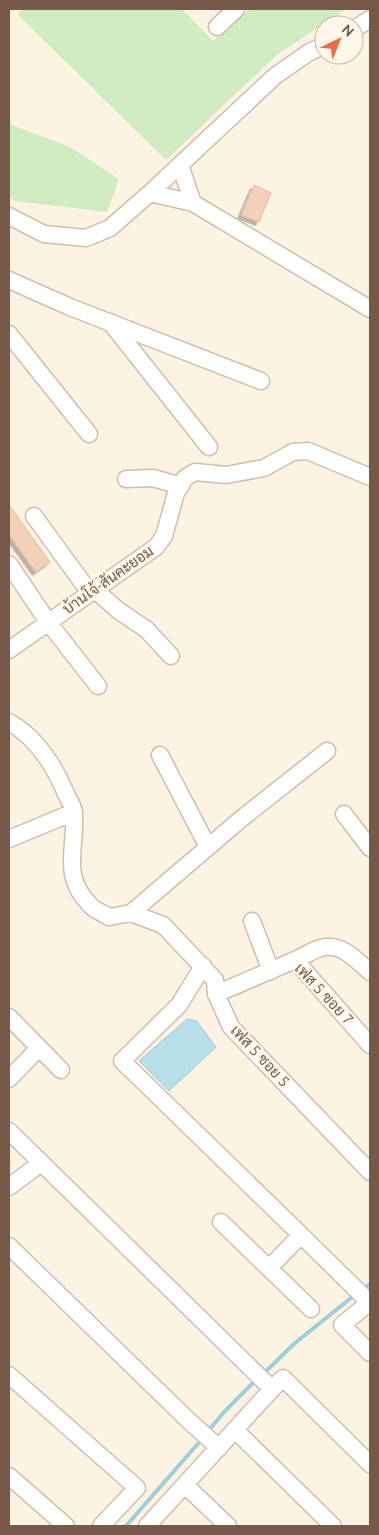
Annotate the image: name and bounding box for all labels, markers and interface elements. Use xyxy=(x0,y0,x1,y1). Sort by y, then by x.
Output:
north arrow xyxy=(314,15,364,65)
text: N xyxy=(339,21,357,40)
street label: บ้านโจ้-สันคะยอม xyxy=(59,541,156,617)
street label: เฟส 5 ซอย 7 xyxy=(292,959,357,1028)
street label: เฟส 5 ซอย 5 xyxy=(228,1021,293,1090)

